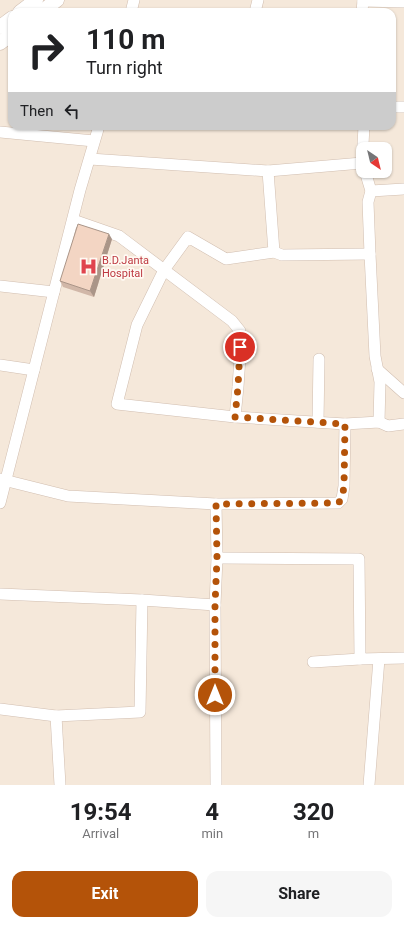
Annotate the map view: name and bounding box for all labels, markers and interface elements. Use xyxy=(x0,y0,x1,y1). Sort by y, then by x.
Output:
text: 110 m xyxy=(86,23,165,56)
icon: right xyxy=(20,24,72,76)
text: Turn right xyxy=(86,57,163,78)
icon: left xyxy=(61,100,83,122)
text: Then xyxy=(20,102,53,120)
north arrow xyxy=(356,142,392,178)
map controls xyxy=(356,142,392,178)
place label: B.D.Janta Hospital xyxy=(102,254,149,280)
hospital icon: B.D.Janta Hospital xyxy=(79,256,99,276)
pin xyxy=(223,330,257,364)
icon: arrive xyxy=(229,336,251,358)
position arrow xyxy=(194,674,236,716)
text: 19:54 xyxy=(70,798,132,826)
text: 4 xyxy=(205,798,219,826)
text: 320 xyxy=(293,798,334,826)
text: Arrival xyxy=(82,826,119,841)
text: min xyxy=(201,826,223,841)
text: m xyxy=(308,826,319,841)
button: Exit xyxy=(12,871,198,917)
button: Share xyxy=(206,871,392,917)

